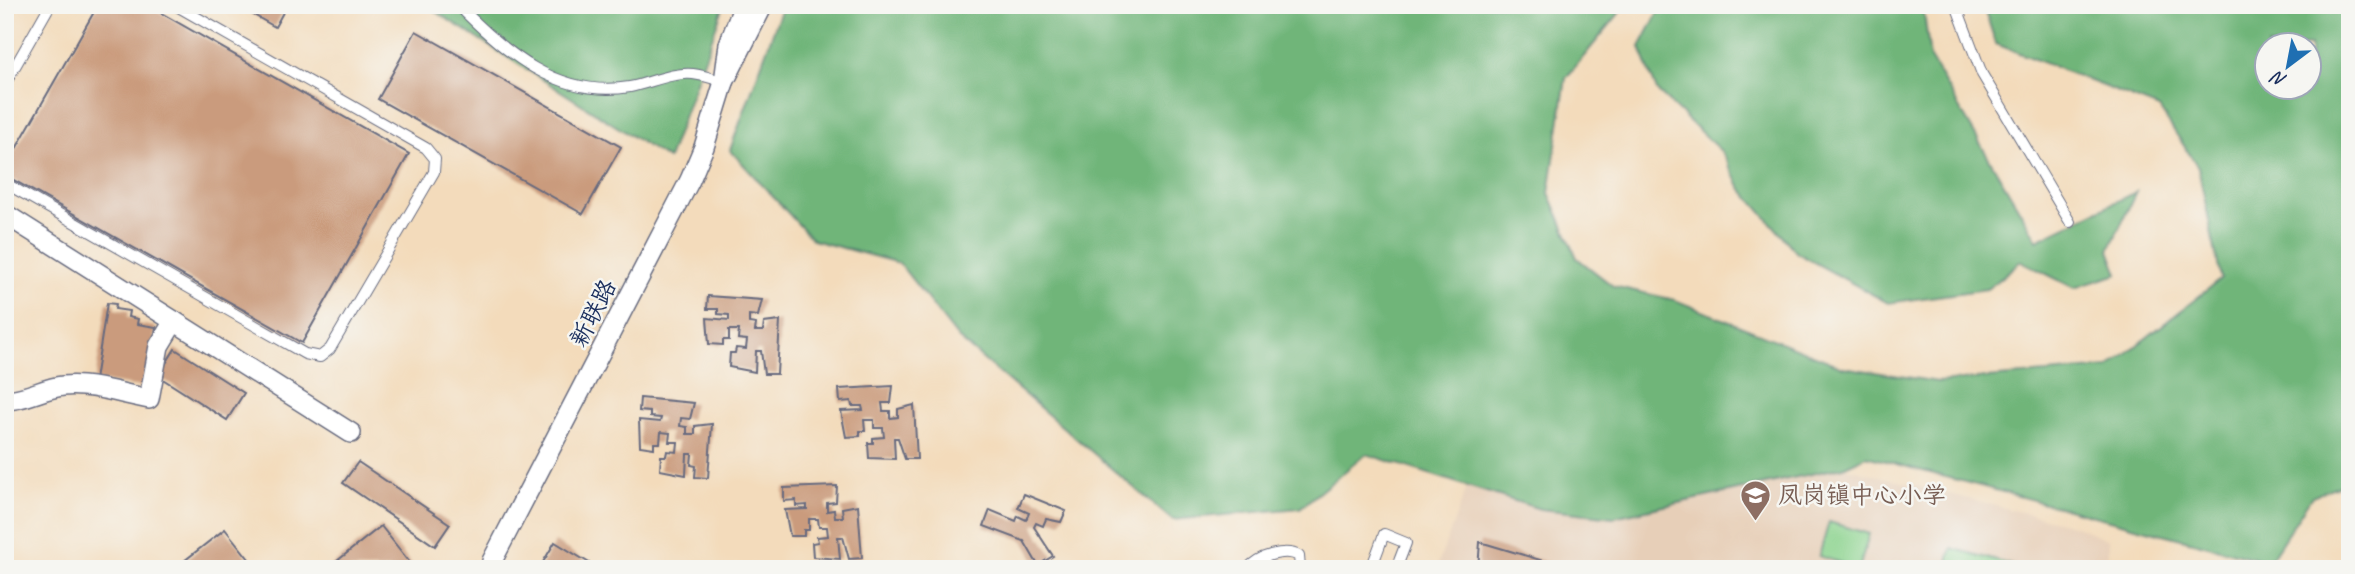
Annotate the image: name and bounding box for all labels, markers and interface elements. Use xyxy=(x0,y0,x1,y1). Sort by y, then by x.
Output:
north arrow xyxy=(2254,32,2324,102)
text: N xyxy=(2265,65,2291,93)
street label: 新联路 xyxy=(563,274,623,352)
school or university icon: 凤岗镇中心小学 xyxy=(1738,478,1772,522)
place label: 凤岗镇中心小学 xyxy=(1778,480,1946,510)

